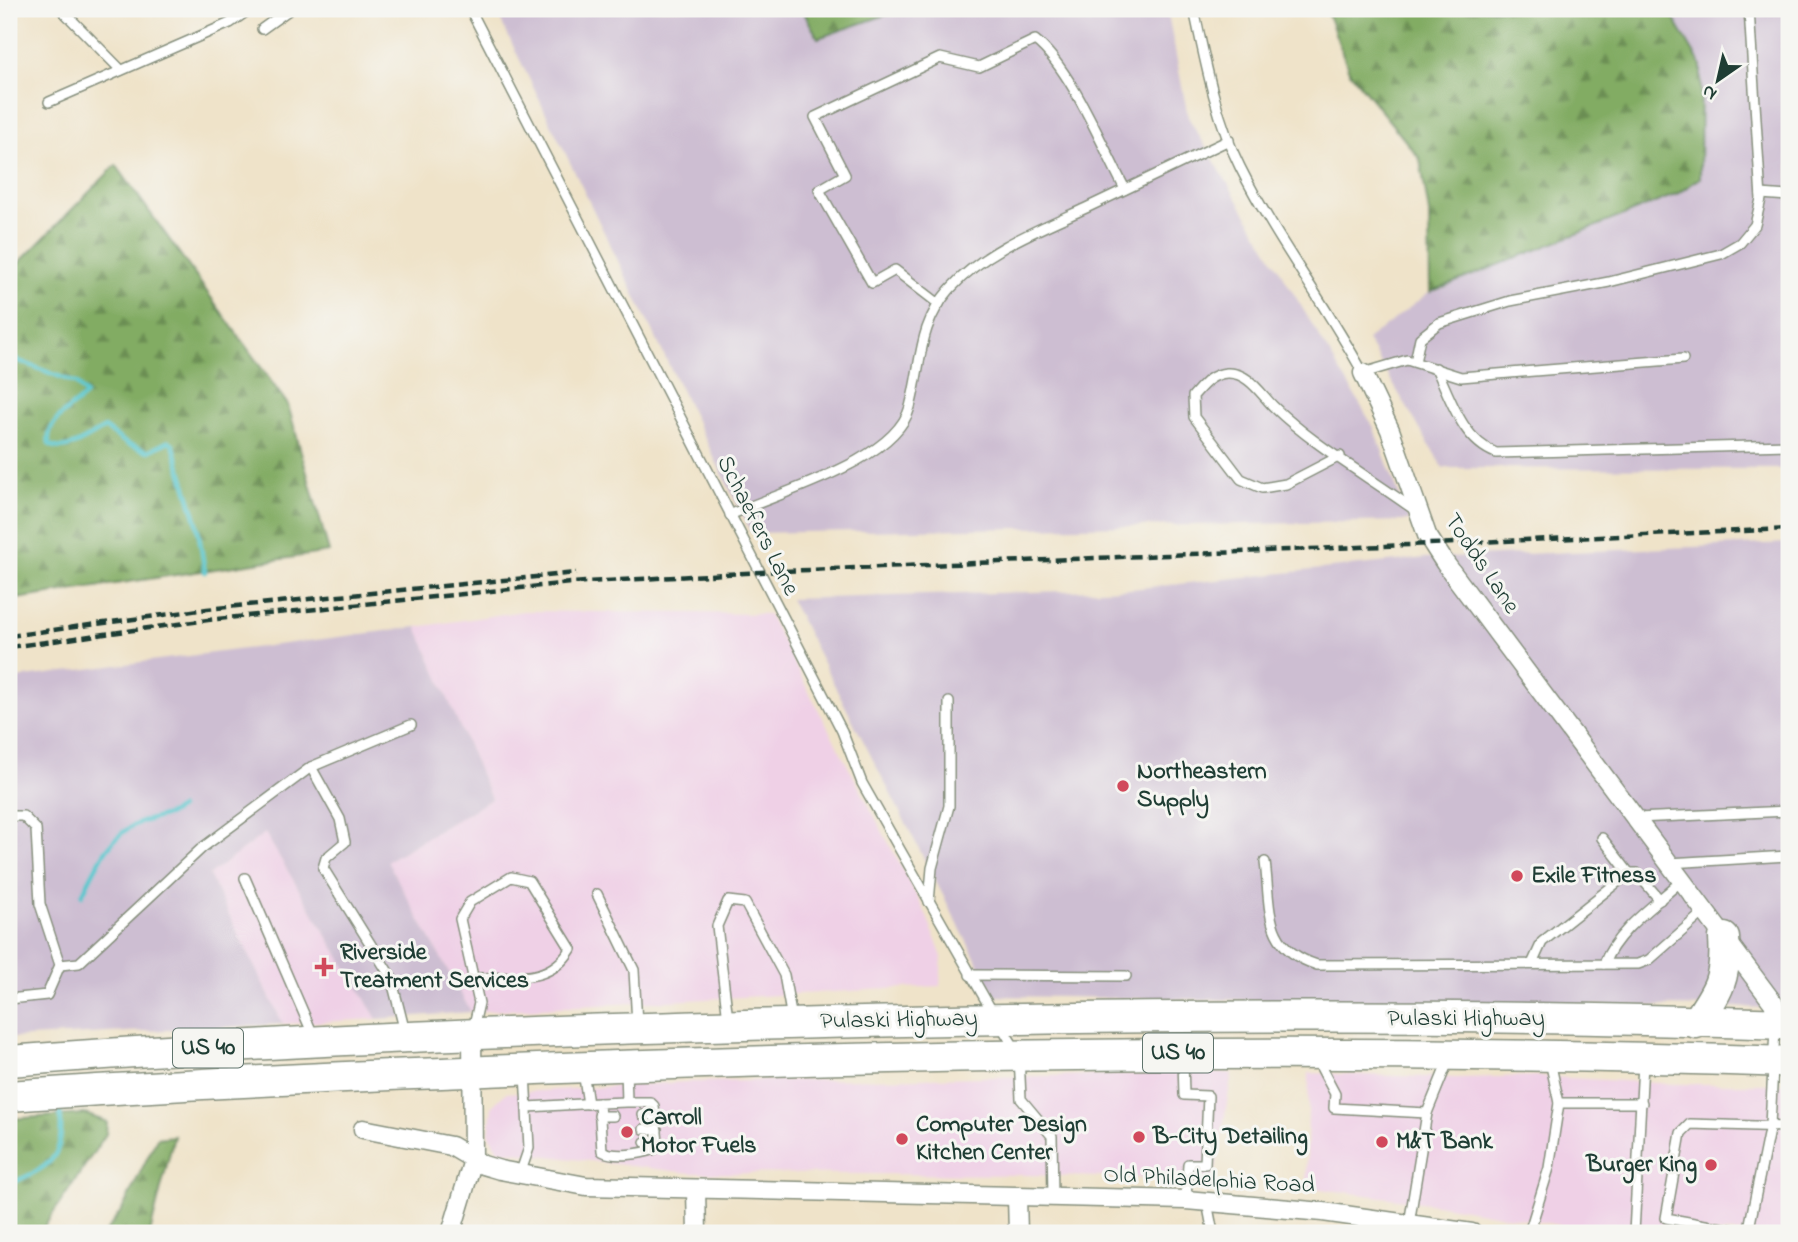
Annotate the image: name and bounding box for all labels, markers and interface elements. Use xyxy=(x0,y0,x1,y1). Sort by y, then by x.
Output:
north arrow xyxy=(1682,46,1752,116)
text: N xyxy=(1697,77,1723,107)
street label: Schaefers Lane xyxy=(707,450,807,602)
street label: Todds Lane xyxy=(1434,507,1528,622)
place label: Northeastern Supply xyxy=(1137,755,1267,819)
marker: Northeastern Supply xyxy=(1115,778,1131,794)
place label: Exile Fitness xyxy=(1531,859,1656,894)
marker: Exile Fitness xyxy=(1509,868,1525,884)
place label: Riverside Treatment Services xyxy=(340,936,529,999)
marker: Riverside Treatment Services xyxy=(314,957,334,977)
street label: Pulaski Highway xyxy=(820,1002,978,1041)
street label: Pulaski Highway xyxy=(1387,1002,1545,1038)
road number: US 40 xyxy=(173,1028,243,1068)
road number: US 40 xyxy=(1143,1034,1213,1072)
place label: Carroll Motor Fuels xyxy=(641,1101,757,1164)
place label: Computer Design Kitchen Center xyxy=(916,1108,1087,1171)
place label: B-City Detailing xyxy=(1152,1120,1308,1156)
marker: Carroll Motor Fuels xyxy=(619,1124,635,1140)
place label: M&T Bank xyxy=(1396,1125,1493,1160)
marker: B-City Detailing xyxy=(1131,1129,1147,1145)
marker: Computer Design Kitchen Center xyxy=(894,1131,910,1147)
marker: M&T Bank xyxy=(1374,1134,1390,1150)
place label: Burger King xyxy=(1585,1148,1697,1184)
marker: Burger King xyxy=(1703,1157,1719,1173)
street label: Old Philadelphia Road xyxy=(1102,1158,1316,1204)

